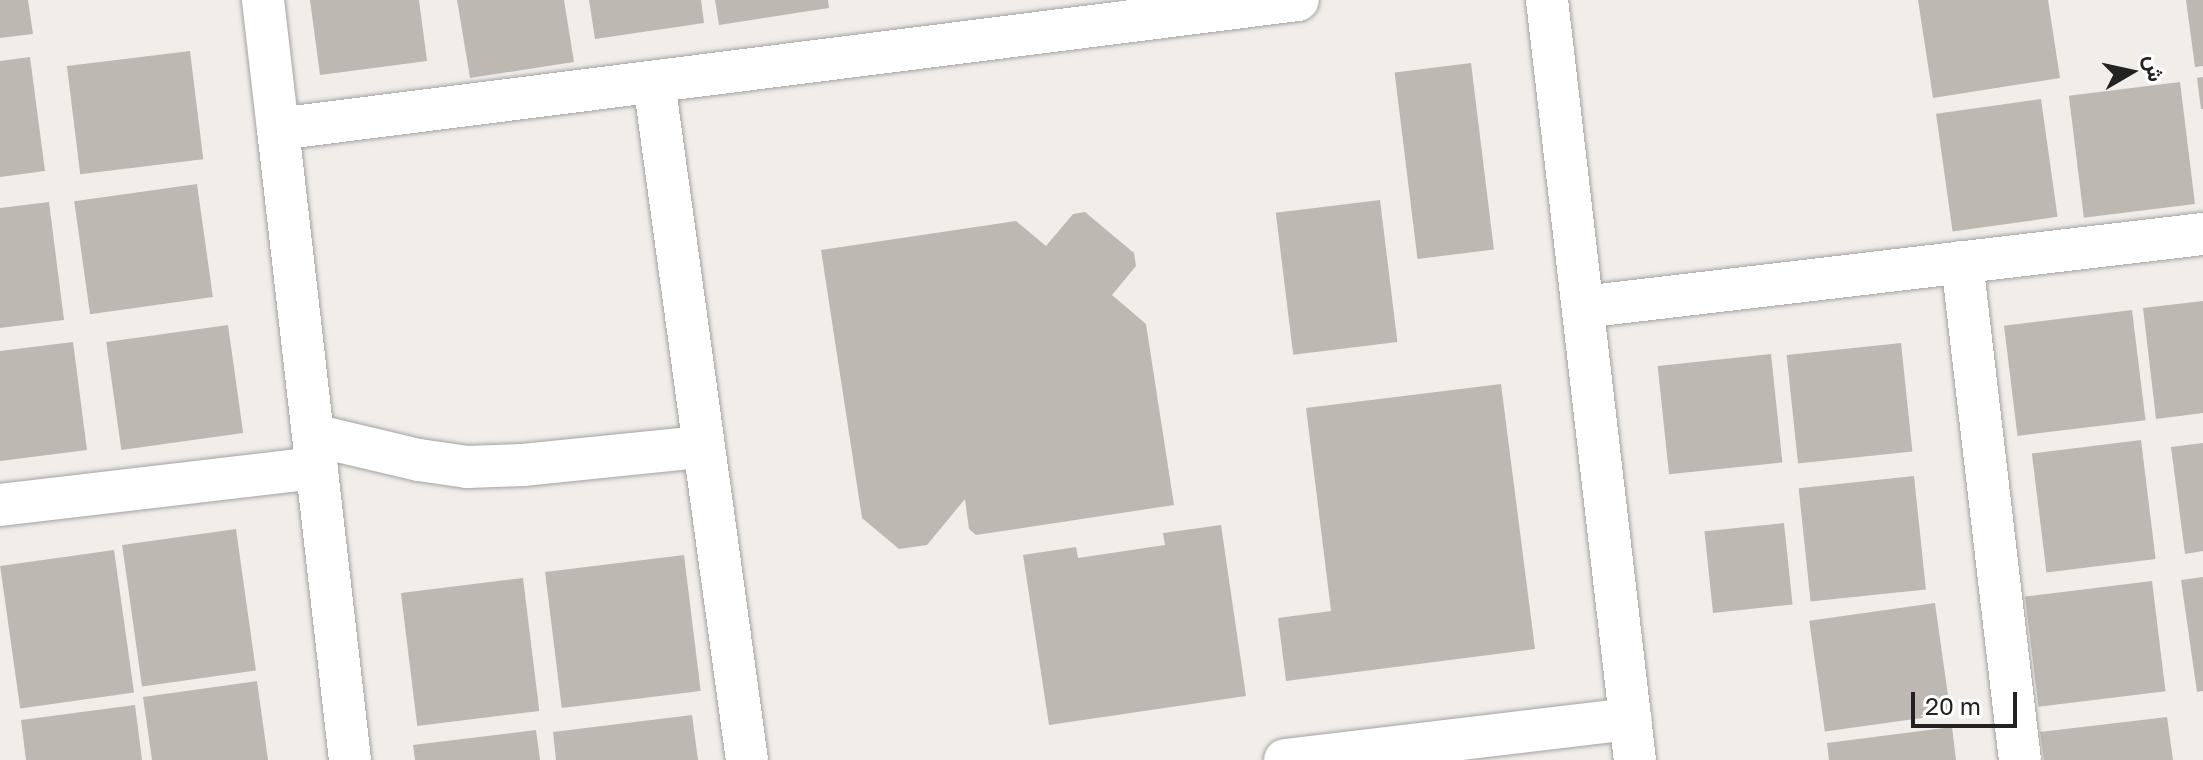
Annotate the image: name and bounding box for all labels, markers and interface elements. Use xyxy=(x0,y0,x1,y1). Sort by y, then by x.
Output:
north arrow xyxy=(2091,32,2171,112)
text: ش xyxy=(2140,53,2171,83)
scale bar xyxy=(1915,676,2021,726)
text: 20 m xyxy=(1925,691,1981,720)

